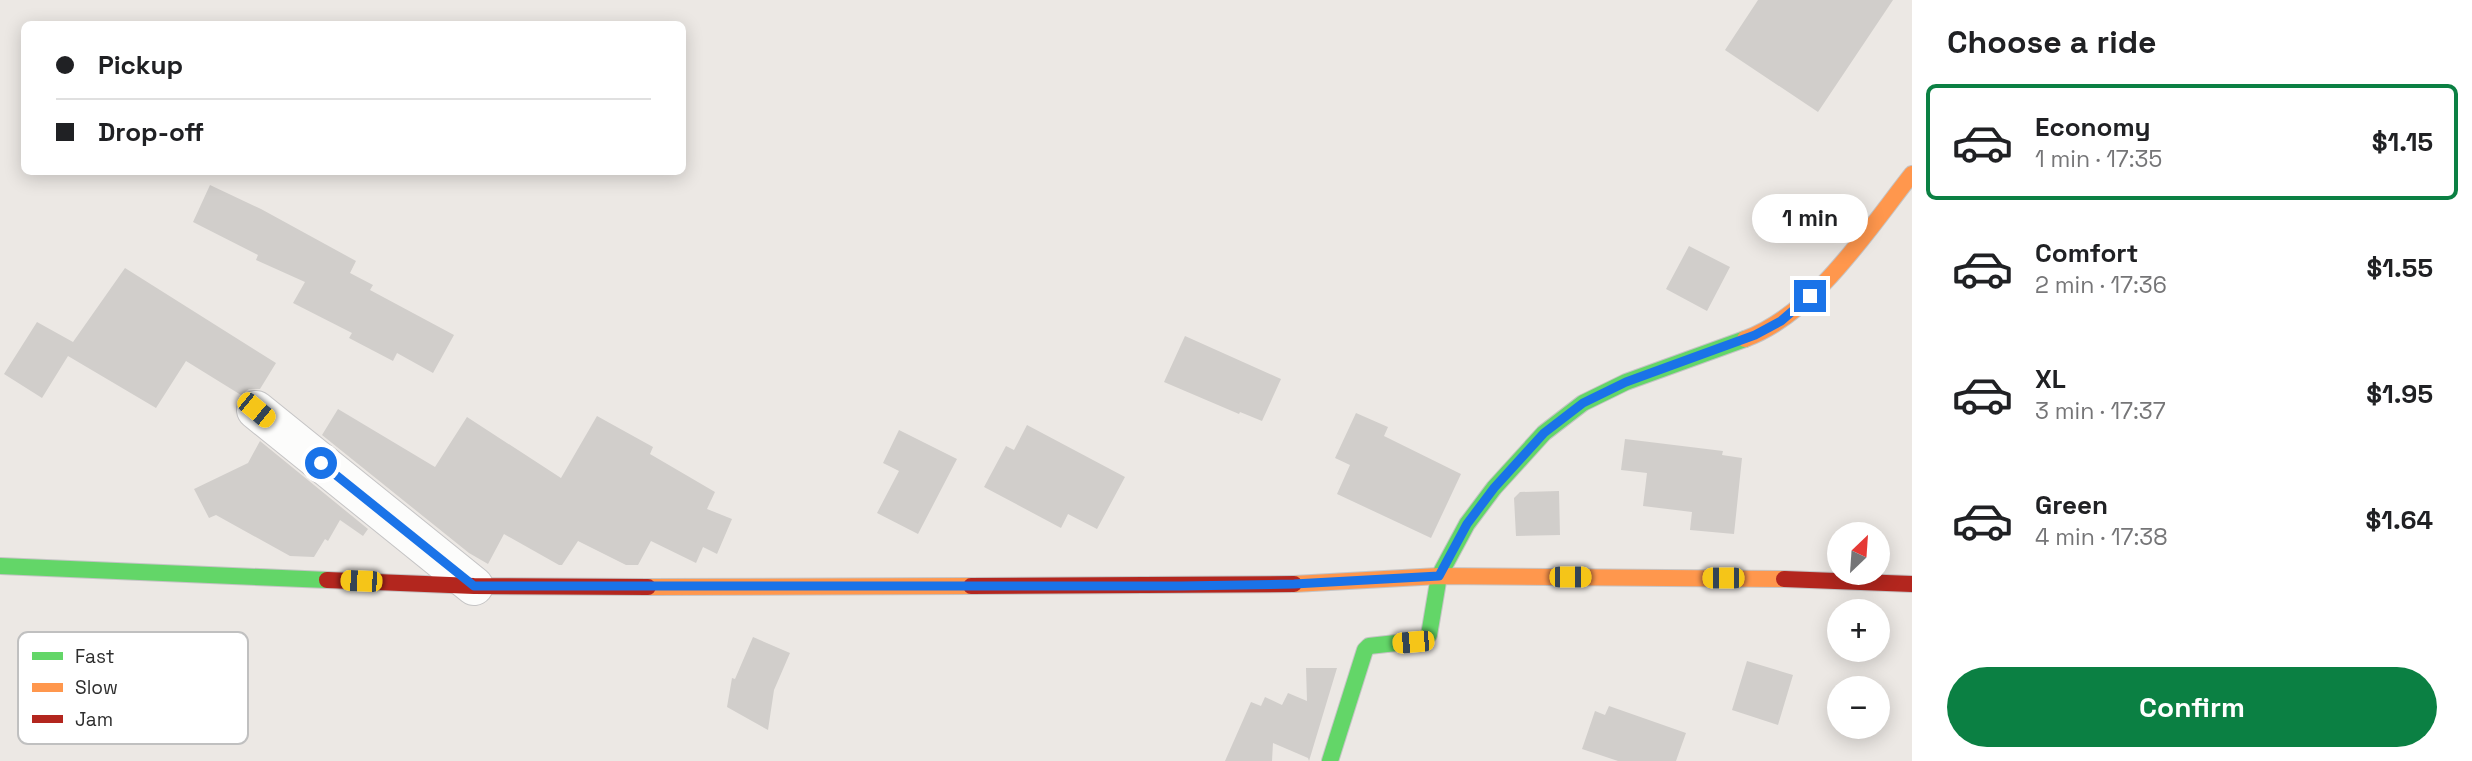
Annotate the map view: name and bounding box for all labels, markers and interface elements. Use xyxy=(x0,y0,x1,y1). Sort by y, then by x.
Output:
text: Choose a ride xyxy=(1947,22,2157,62)
text: Pickup xyxy=(98,48,183,82)
text: Economy xyxy=(2035,110,2151,144)
icon: car xyxy=(1951,111,2014,174)
text: Drop-off xyxy=(98,115,204,149)
text: $1.15 xyxy=(2372,125,2433,159)
text: 1 min · 17:35 xyxy=(2035,144,2162,174)
callout: 1 min xyxy=(1752,194,1868,244)
text: 1 min xyxy=(1782,203,1838,233)
text: Comfort xyxy=(2035,236,2138,270)
icon: car xyxy=(1951,237,2014,300)
text: $1.55 xyxy=(2367,251,2433,285)
text: 2 min · 17:36 xyxy=(2035,270,2167,300)
route end xyxy=(1794,280,1826,312)
text: XL xyxy=(2035,362,2066,396)
icon: car xyxy=(1951,363,2014,426)
text: $1.95 xyxy=(2366,377,2433,411)
car xyxy=(234,389,279,431)
text: 3 min · 17:37 xyxy=(2035,396,2166,426)
route start xyxy=(305,447,337,479)
text: Green xyxy=(2035,488,2108,522)
icon: car xyxy=(1951,489,2014,552)
text: $1.64 xyxy=(2365,503,2433,537)
north arrow xyxy=(1827,522,1890,584)
map controls xyxy=(1827,522,1890,739)
text: 4 min · 17:38 xyxy=(2035,522,2168,552)
car xyxy=(1550,567,1592,588)
car xyxy=(1703,568,1745,589)
car xyxy=(340,570,383,592)
button: + xyxy=(1827,599,1890,662)
car xyxy=(1392,630,1435,654)
legend xyxy=(18,632,248,744)
text: Fast xyxy=(75,644,115,669)
button: Confirm xyxy=(1947,667,2437,747)
text: Slow xyxy=(75,675,118,700)
button: − xyxy=(1827,676,1890,739)
text: Jam xyxy=(75,707,113,732)

